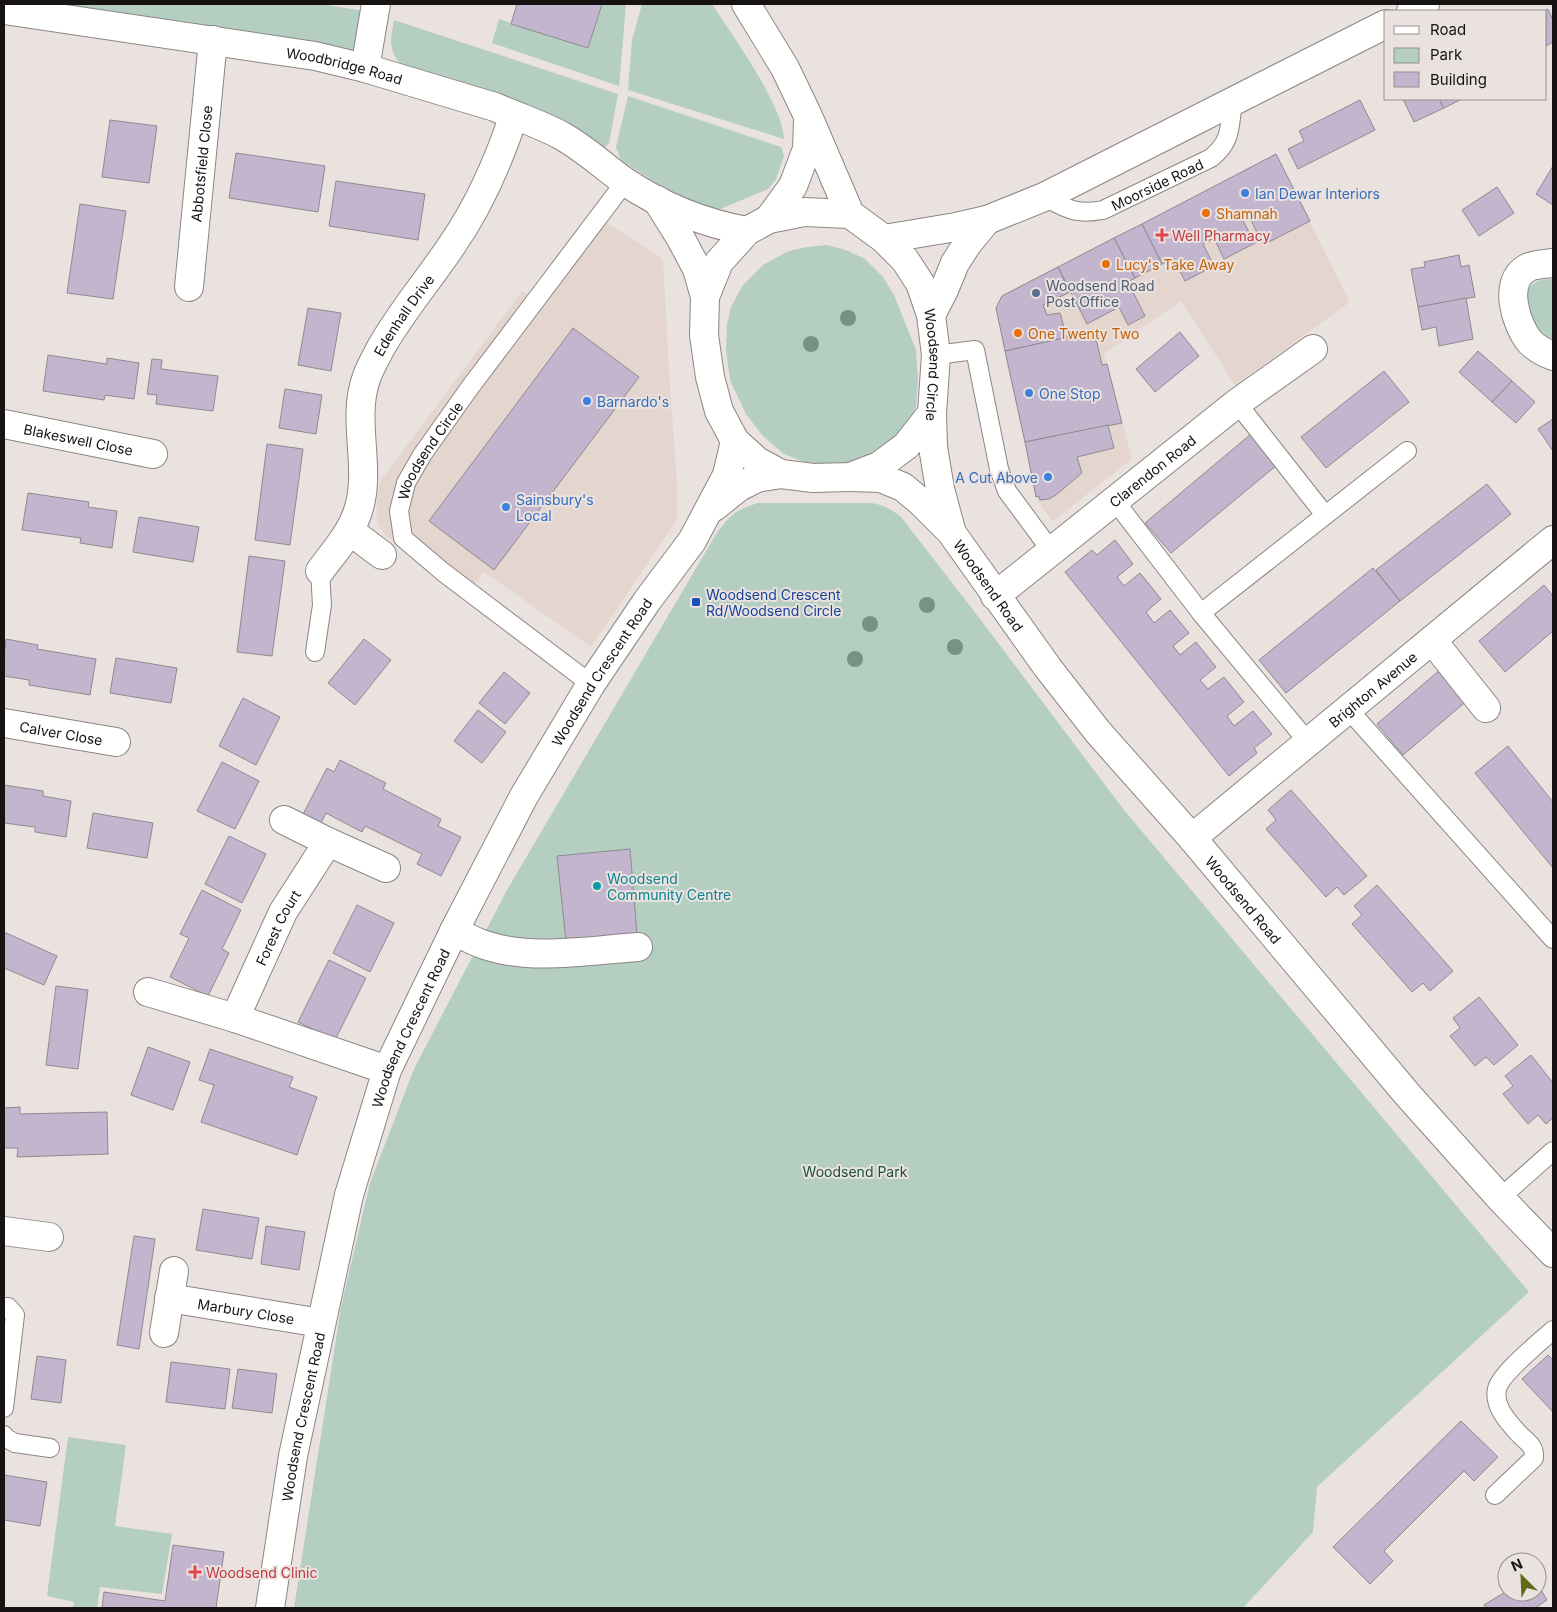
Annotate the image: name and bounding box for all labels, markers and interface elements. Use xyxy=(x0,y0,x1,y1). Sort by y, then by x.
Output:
legend xyxy=(1384,10,1547,100)
text: Road xyxy=(1430,20,1466,39)
street label: Woodbridge Road xyxy=(285,43,405,87)
text: Park xyxy=(1430,45,1463,64)
text: Building xyxy=(1430,70,1487,89)
street label: Abbotsfield Close xyxy=(187,104,215,223)
street label: Moorside Road xyxy=(1108,155,1206,213)
place label: Ian Dewar Interiors xyxy=(1255,185,1380,202)
marker: Ian Dewar Interiors xyxy=(1239,187,1251,199)
place label: Shamnah xyxy=(1216,205,1278,222)
marker: Shamnah xyxy=(1200,207,1212,219)
place label: Well Pharmacy xyxy=(1172,227,1270,244)
marker: Well Pharmacy xyxy=(1156,229,1168,241)
place label: Lucy's Take Away xyxy=(1116,256,1234,273)
marker: Lucy's Take Away xyxy=(1100,258,1112,270)
street label: Edenhall Drive xyxy=(370,271,437,359)
place label: Woodsend Road Post Office xyxy=(1046,277,1155,310)
marker: Woodsend Road Post Office xyxy=(1030,287,1042,299)
street label: Woodsend Circle xyxy=(922,307,945,421)
place label: One Twenty Two xyxy=(1028,325,1139,342)
marker: One Twenty Two xyxy=(1012,327,1024,339)
place label: One Stop xyxy=(1039,385,1100,402)
marker: One Stop xyxy=(1023,387,1035,399)
place label: Barnardo's xyxy=(597,393,669,410)
marker: Barnardo's xyxy=(581,395,593,407)
street label: Woodsend Circle xyxy=(394,398,466,501)
street label: Blakeswell Close xyxy=(22,420,135,458)
street label: Clarendon Road xyxy=(1105,431,1199,510)
place label: A Cut Above xyxy=(955,469,1038,486)
marker: A Cut Above xyxy=(1042,471,1054,483)
place label: Sainsbury's Local xyxy=(516,491,594,524)
marker: Sainsbury's Local xyxy=(500,501,512,513)
street label: Woodsend Road xyxy=(950,536,1027,634)
place label: Woodsend Crescent Rd/Woodsend Circle xyxy=(706,586,841,619)
street label: Woodsend Crescent Road xyxy=(548,595,655,749)
marker: Woodsend Crescent Rd/Woodsend Circle xyxy=(690,596,702,608)
street label: Brighton Avenue xyxy=(1325,648,1420,730)
street label: Calver Close xyxy=(18,717,104,748)
street label: Woodsend Road xyxy=(1202,853,1285,947)
place label: Woodsend Community Centre xyxy=(607,870,731,903)
marker: Woodsend Community Centre xyxy=(591,880,603,892)
street label: Forest Court xyxy=(252,886,304,968)
street label: Woodsend Crescent Road xyxy=(368,946,453,1109)
park label: Woodsend Park xyxy=(803,1163,908,1180)
street label: Marbury Close xyxy=(196,1294,296,1327)
street label: Woodsend Crescent Road xyxy=(278,1331,328,1503)
north arrow xyxy=(1497,1552,1547,1602)
text: N xyxy=(1508,1555,1525,1575)
place label: Woodsend Clinic xyxy=(206,1564,317,1581)
marker: Woodsend Clinic xyxy=(188,1565,202,1579)

